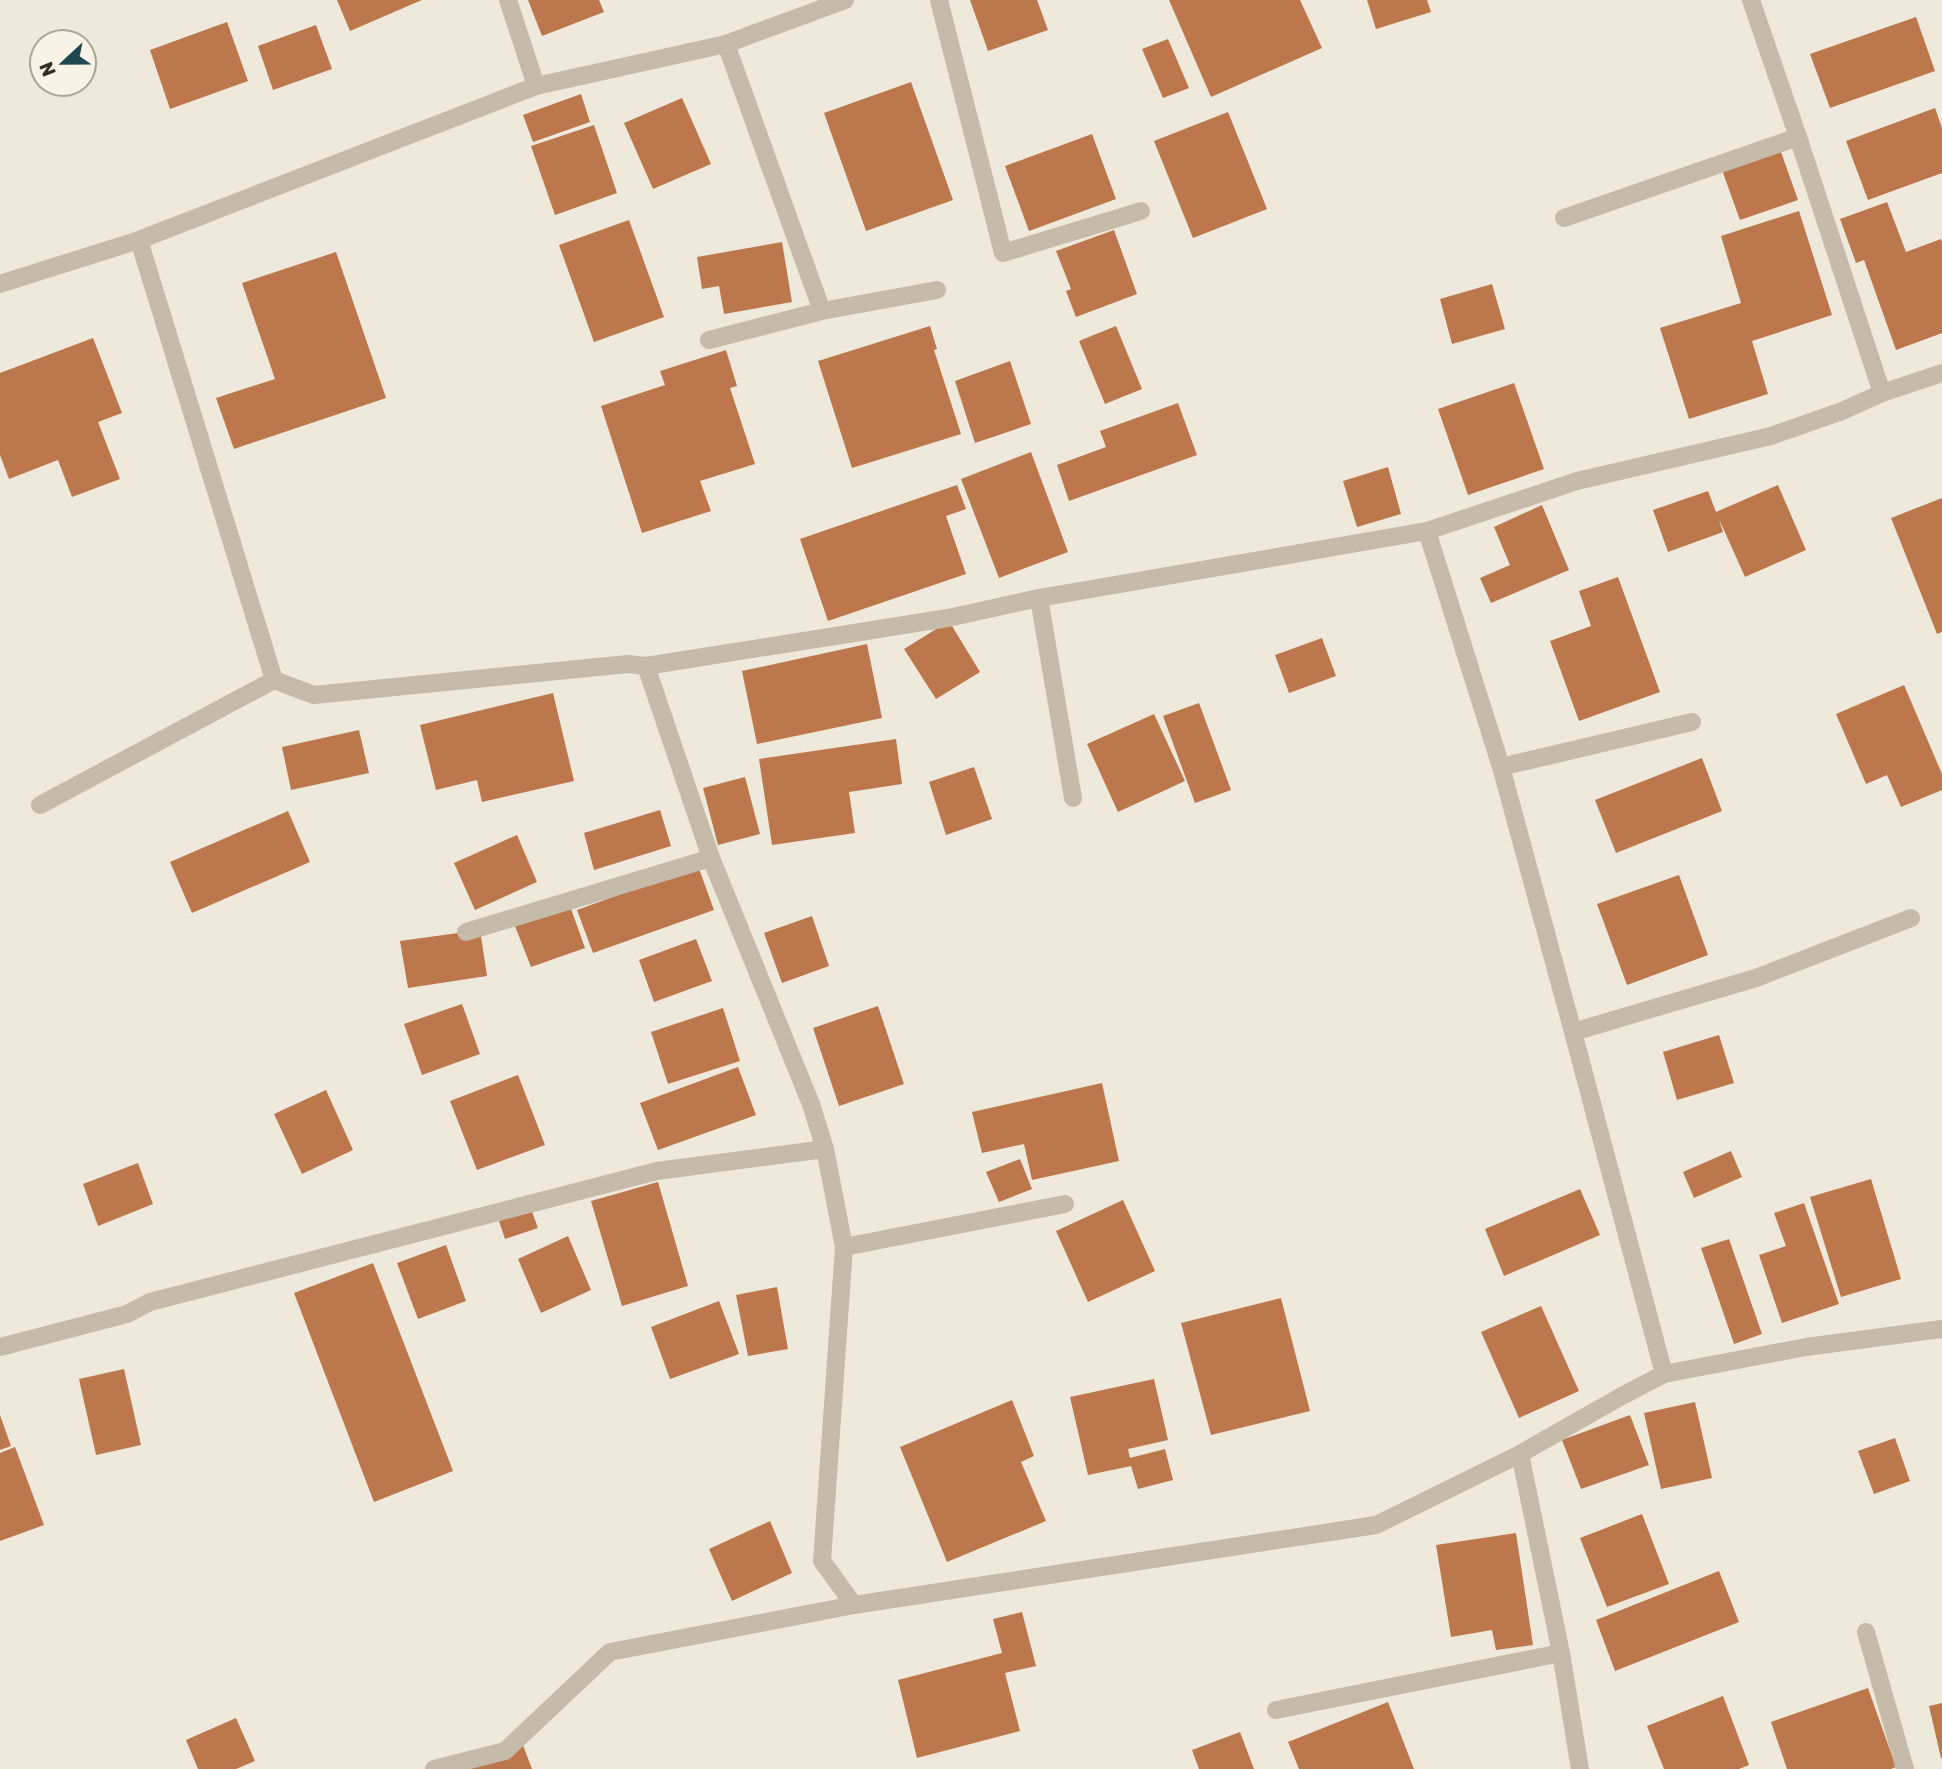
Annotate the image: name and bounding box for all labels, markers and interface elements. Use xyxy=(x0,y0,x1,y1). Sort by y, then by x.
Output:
north arrow xyxy=(28,28,98,98)
text: N xyxy=(34,59,61,80)

